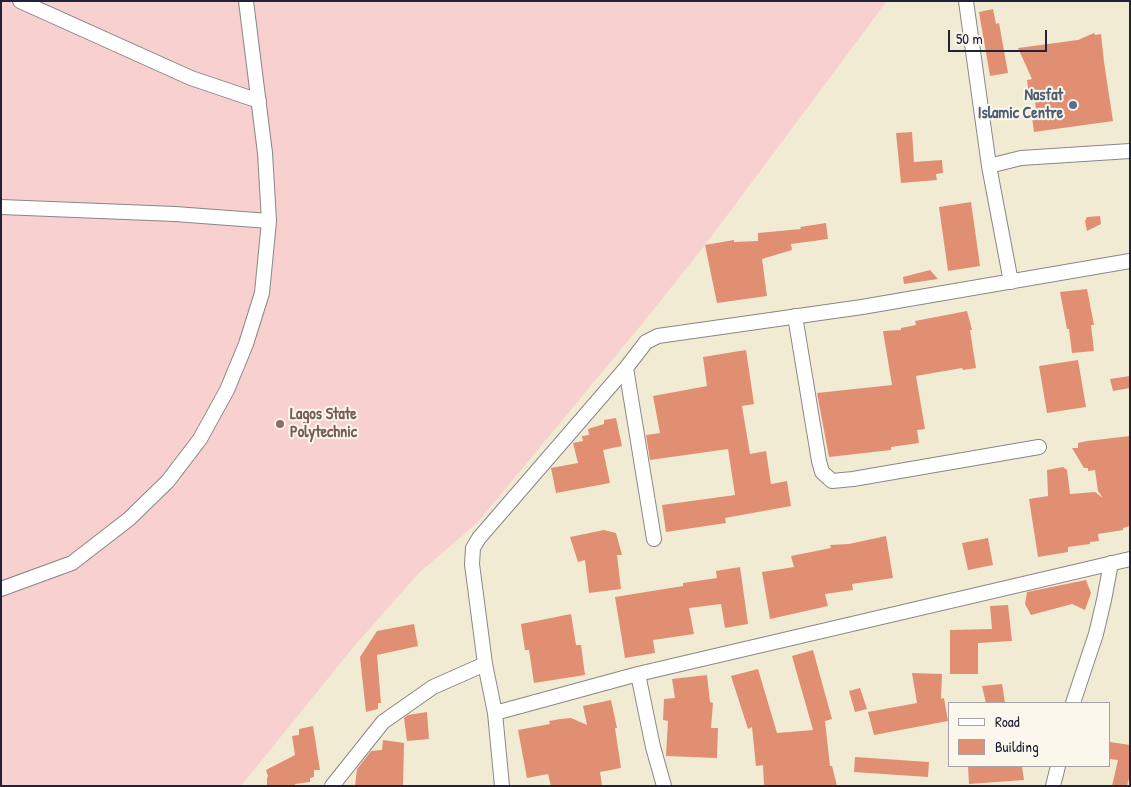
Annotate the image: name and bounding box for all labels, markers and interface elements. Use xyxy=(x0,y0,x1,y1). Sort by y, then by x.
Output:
scale bar xyxy=(951,20,1050,52)
text: 50 m xyxy=(956,28,983,49)
place label: Nasfat Islamic Centre xyxy=(978,86,1063,124)
marker: Nasfat Islamic Centre xyxy=(1067,99,1079,111)
place label: Lagos State Polytechnic xyxy=(290,405,357,443)
marker: Lagos State Polytechnic xyxy=(274,418,286,430)
legend xyxy=(948,702,1111,767)
text: Road xyxy=(995,711,1020,732)
text: Building xyxy=(995,736,1039,757)

